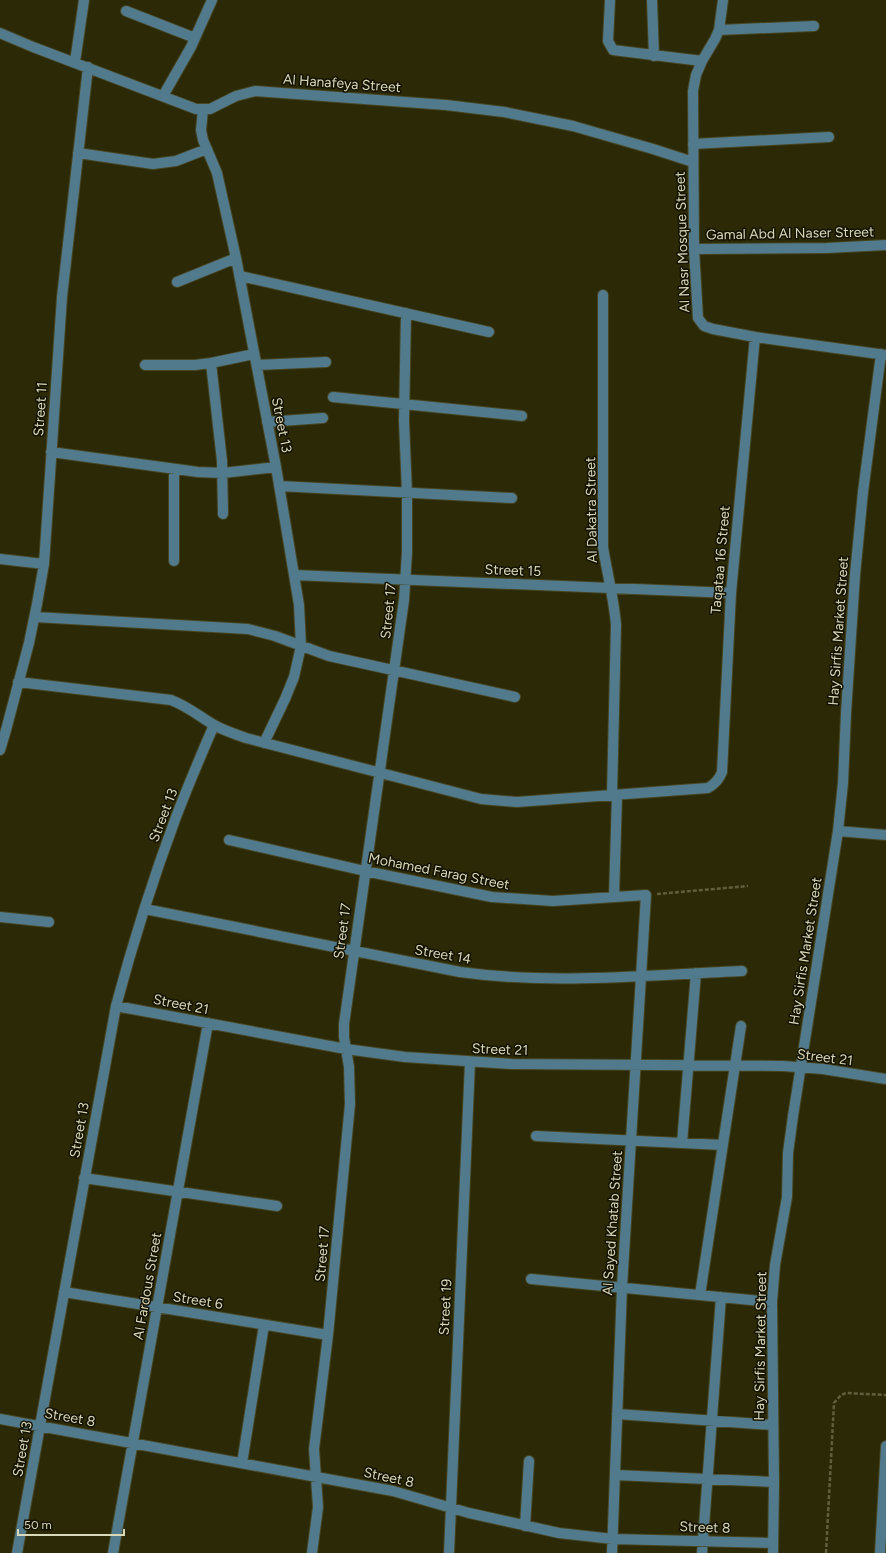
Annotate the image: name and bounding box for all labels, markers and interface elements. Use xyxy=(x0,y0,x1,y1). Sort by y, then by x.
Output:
street label: Al Hanafeya Street xyxy=(282,71,402,96)
street label: Al Nasr Mosque Street xyxy=(672,171,693,313)
street label: Gamal Abd Al Naser Street xyxy=(706,224,874,243)
street label: Street 11 xyxy=(30,381,51,437)
street label: Street 13 xyxy=(268,396,295,454)
street label: Al Dakatra Street xyxy=(582,457,601,563)
street label: Taqataa 16 Street xyxy=(707,505,734,615)
street label: Hay Sirfis Market Street xyxy=(825,556,852,706)
street label: Street 15 xyxy=(484,561,542,580)
street label: Street 17 xyxy=(377,582,400,640)
street label: Street 13 xyxy=(145,786,181,844)
street label: Mohamed Farag Street xyxy=(367,849,511,894)
street label: Hay Sirfis Market Street xyxy=(785,876,826,1026)
street label: Street 17 xyxy=(330,902,355,960)
street label: Street 14 xyxy=(413,941,473,968)
street label: Street 21 xyxy=(152,991,210,1018)
street label: Street 21 xyxy=(472,1040,528,1059)
street label: Street 21 xyxy=(796,1046,854,1069)
street label: Street 13 xyxy=(66,1101,93,1159)
street label: Al Sayed Khatab Street xyxy=(599,1150,626,1296)
street label: Street 17 xyxy=(312,1225,333,1283)
street label: Al Fardous Street xyxy=(130,1231,165,1341)
street label: Hay Sirfis Market Street xyxy=(751,1271,770,1421)
street label: Street 19 xyxy=(436,1278,455,1336)
street label: Street 6 xyxy=(172,1288,224,1313)
street label: Street 8 xyxy=(43,1405,97,1430)
street label: Street 13 xyxy=(9,1420,36,1478)
street label: Street 8 xyxy=(362,1464,416,1491)
scale bar xyxy=(18,1511,124,1537)
text: 50 m xyxy=(24,1518,52,1532)
street label: Street 8 xyxy=(679,1518,731,1537)

